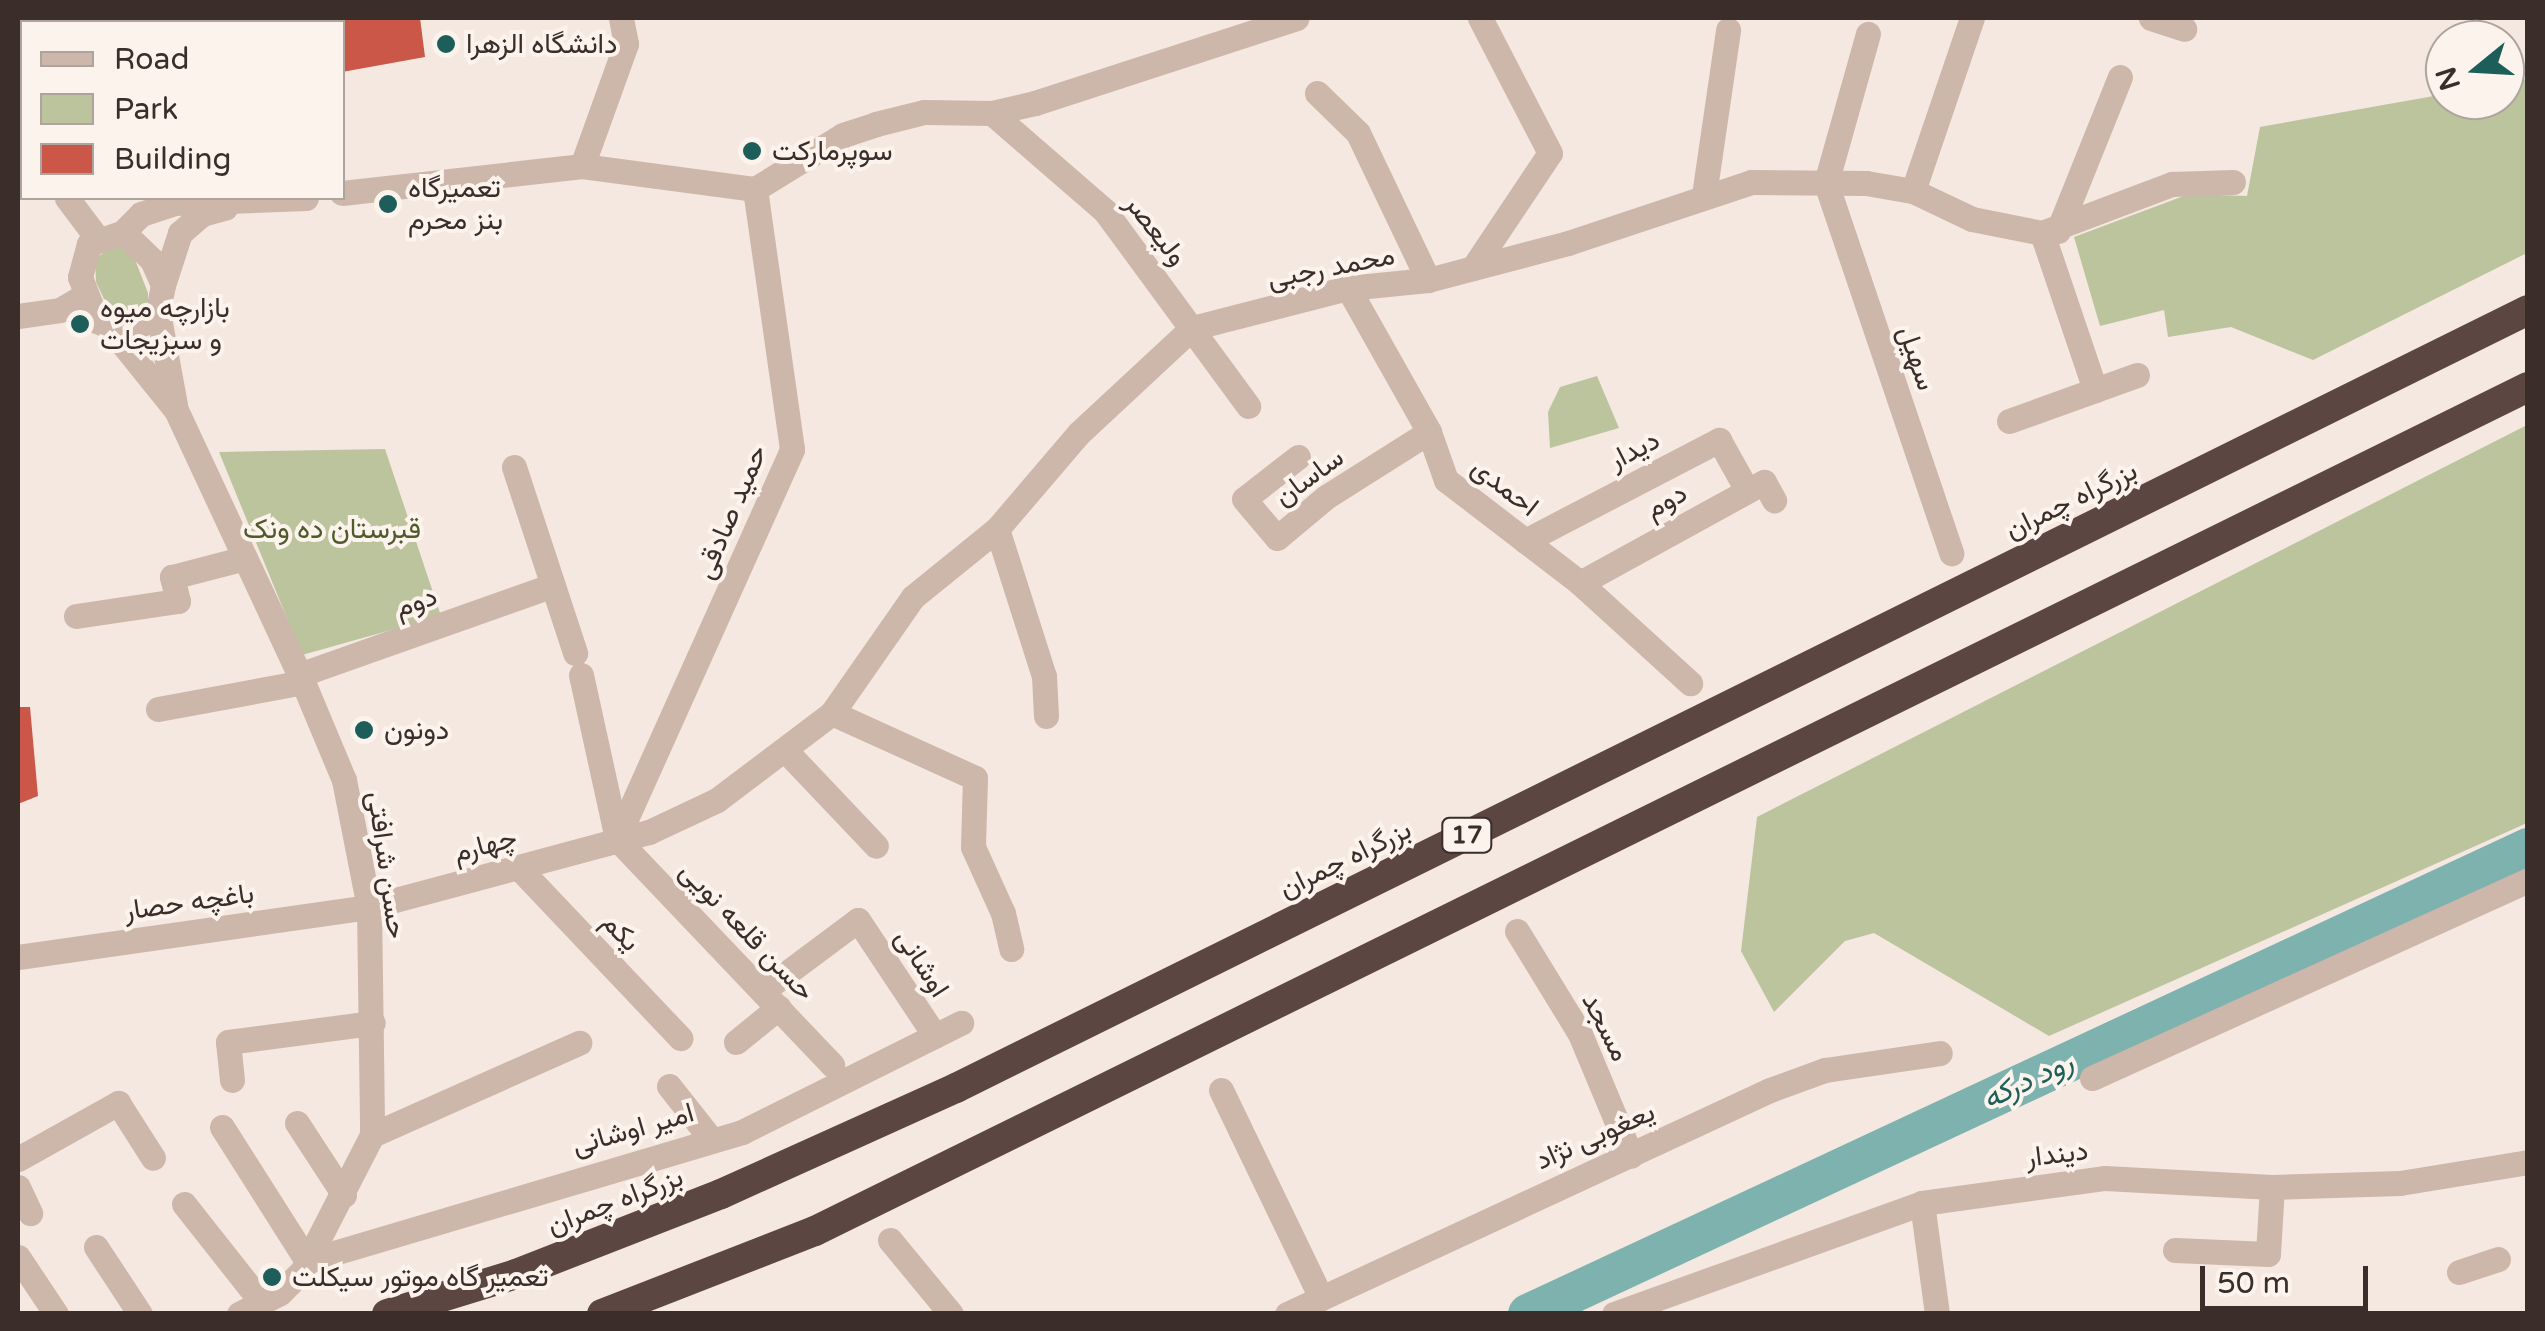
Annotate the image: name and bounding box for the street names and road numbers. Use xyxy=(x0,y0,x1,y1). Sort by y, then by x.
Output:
street label: ولیعصر xyxy=(1118,188,1194,272)
street label: محمد رجبی xyxy=(1265,238,1397,296)
street label: سهیل xyxy=(1890,321,1944,395)
street label: دیدار xyxy=(1603,423,1665,477)
street label: حمید صادقی xyxy=(688,440,774,584)
street label: ساسان xyxy=(1268,441,1350,513)
street label: احمدی xyxy=(1465,450,1545,524)
street label: بزرگراه چمران xyxy=(1999,454,2143,546)
street label: دوم xyxy=(1639,476,1693,526)
street label: دوم xyxy=(390,579,442,625)
street label: حسن شرافتی xyxy=(360,789,414,941)
street label: بزرگراه چمران xyxy=(1273,813,1417,905)
road number: 17 xyxy=(1440,815,1494,855)
street label: چهارم xyxy=(450,820,520,870)
street label: حسن قلعه نویی xyxy=(672,854,822,1008)
street label: باغچه حصار xyxy=(122,876,256,928)
street label: یکم xyxy=(595,906,647,958)
street label: اوشانی xyxy=(888,923,956,1003)
street label: مسجد xyxy=(1575,987,1637,1067)
street label: یعغوبی نژاد xyxy=(1530,1095,1660,1177)
street label: امیر اوشانی xyxy=(568,1096,698,1162)
street label: دیندار xyxy=(2024,1134,2090,1174)
street label: بزرگراه چمران xyxy=(542,1160,688,1242)

